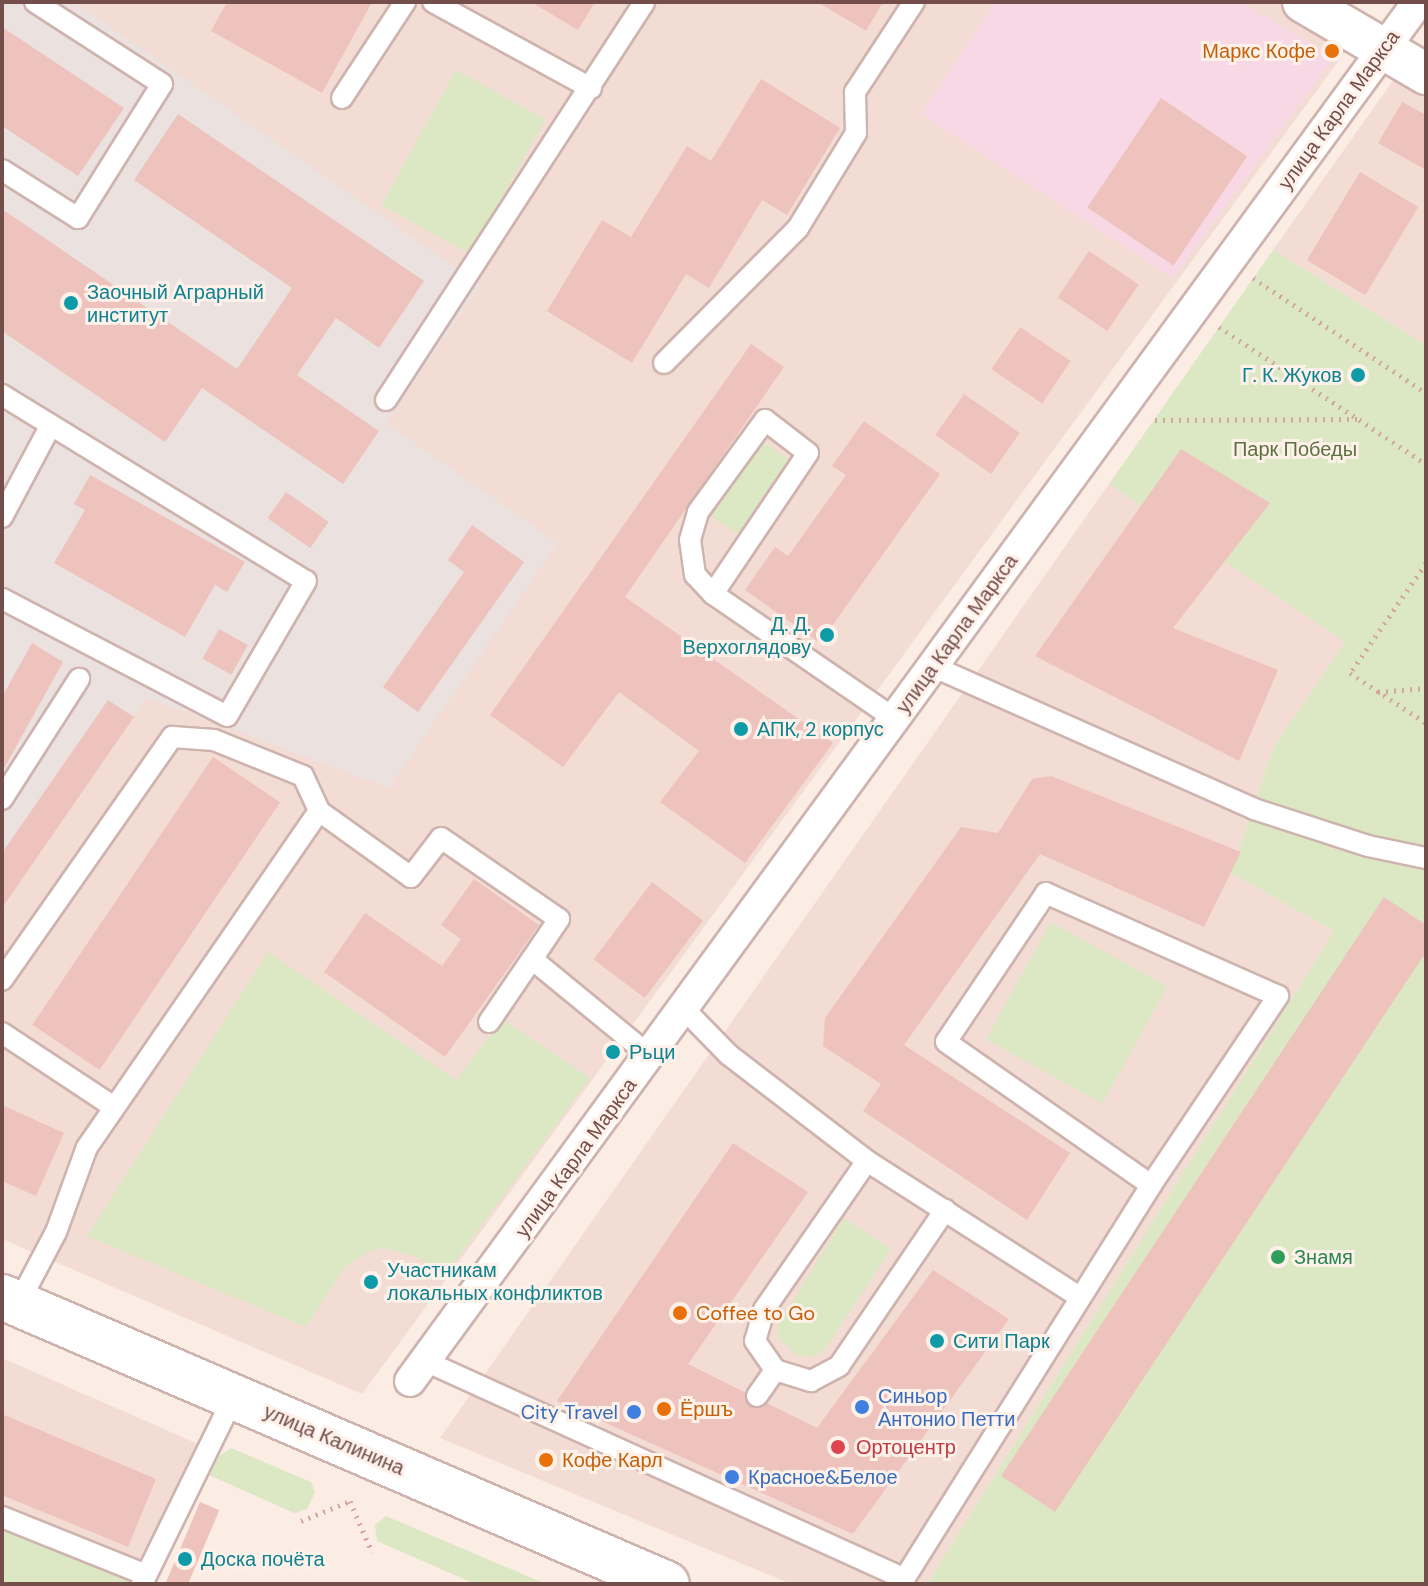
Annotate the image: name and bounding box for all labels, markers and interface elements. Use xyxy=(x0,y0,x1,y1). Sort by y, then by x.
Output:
street label: улица Карла Маркса xyxy=(1273,26,1405,194)
place label: Маркс Кофе xyxy=(1202,39,1316,63)
marker: Маркс Кофе xyxy=(1323,42,1341,60)
place label: Заочный Аграрный институт xyxy=(87,280,264,327)
marker: Заочный Аграрный институт xyxy=(62,294,80,312)
place label: Г. К. Жуков xyxy=(1242,363,1342,387)
marker: Г. К. Жуков xyxy=(1349,366,1367,384)
park label: Парк Победы xyxy=(1233,437,1357,461)
street label: улица Карла Маркса xyxy=(891,550,1023,718)
place label: Д. Д. Верхоглядову xyxy=(682,612,811,659)
marker: Д. Д. Верхоглядову xyxy=(818,626,836,644)
place label: АПК, 2 корпус xyxy=(757,717,884,741)
marker: АПК, 2 корпус xyxy=(732,720,750,738)
place label: Рьци xyxy=(629,1040,675,1064)
marker: Рьци xyxy=(604,1043,622,1061)
street label: улица Карла Маркса xyxy=(510,1074,642,1242)
place label: Знамя xyxy=(1294,1245,1353,1269)
marker: Знамя xyxy=(1269,1248,1287,1266)
place label: Участникам локальных конфликтов xyxy=(387,1258,603,1305)
marker: Участникам локальных конфликтов xyxy=(362,1273,380,1291)
place label: Coffee to Go xyxy=(696,1301,815,1325)
marker: Coffee to Go xyxy=(671,1304,689,1322)
place label: Сити Парк xyxy=(953,1329,1050,1353)
marker: Сити Парк xyxy=(928,1332,946,1350)
place label: Синьор Антонио Петти xyxy=(878,1384,1015,1431)
place label: Ёршъ xyxy=(680,1397,733,1421)
marker: Синьор Антонио Петти xyxy=(853,1398,871,1416)
street label: улица Калинина xyxy=(260,1400,408,1480)
place label: City Travel xyxy=(521,1400,618,1424)
marker: Ёршъ xyxy=(655,1400,673,1418)
marker: City Travel xyxy=(625,1403,643,1421)
place label: Ортоцентр xyxy=(856,1435,956,1459)
marker: Ортоцентр xyxy=(827,1436,849,1458)
place label: Кофе Карл xyxy=(562,1448,663,1472)
marker: Кофе Карл xyxy=(537,1451,555,1469)
place label: Красное&Белое xyxy=(748,1465,898,1489)
marker: Красное&Белое xyxy=(723,1468,741,1486)
place label: Доска почёта xyxy=(201,1547,325,1571)
marker: Доска почёта xyxy=(176,1550,194,1568)

